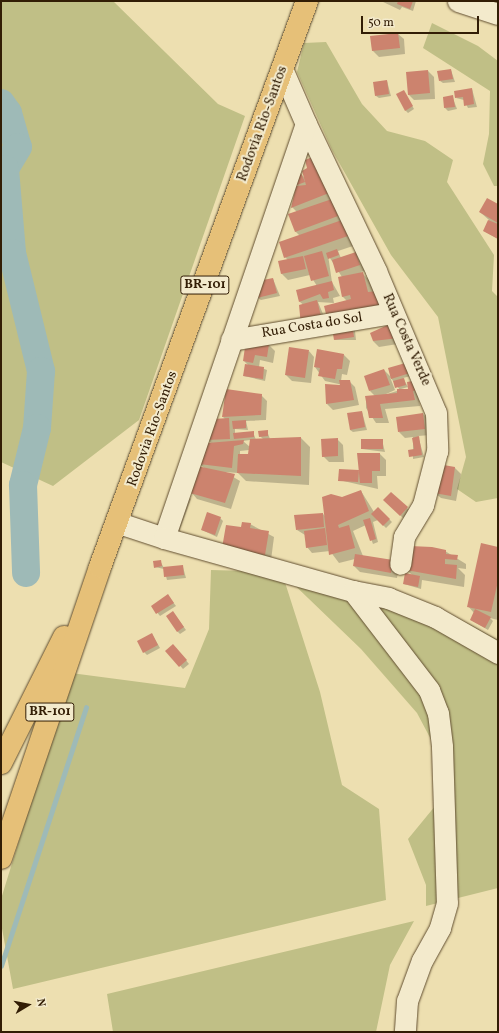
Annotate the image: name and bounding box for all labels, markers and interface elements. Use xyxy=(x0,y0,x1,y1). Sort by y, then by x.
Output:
scale bar xyxy=(363,8,481,34)
text: 50 m xyxy=(368,15,394,31)
street label: Rodovia Rio-Santos xyxy=(234,64,292,184)
road number: BR-101 xyxy=(180,274,230,296)
street label: Rua Costa Verde xyxy=(378,291,434,389)
street label: Rua Costa do Sol xyxy=(260,310,364,342)
street label: Rodovia Rio-Santos xyxy=(124,369,182,489)
road number: BR-101 xyxy=(25,701,75,723)
north arrow xyxy=(8,985,48,1025)
text: N xyxy=(32,998,48,1008)

